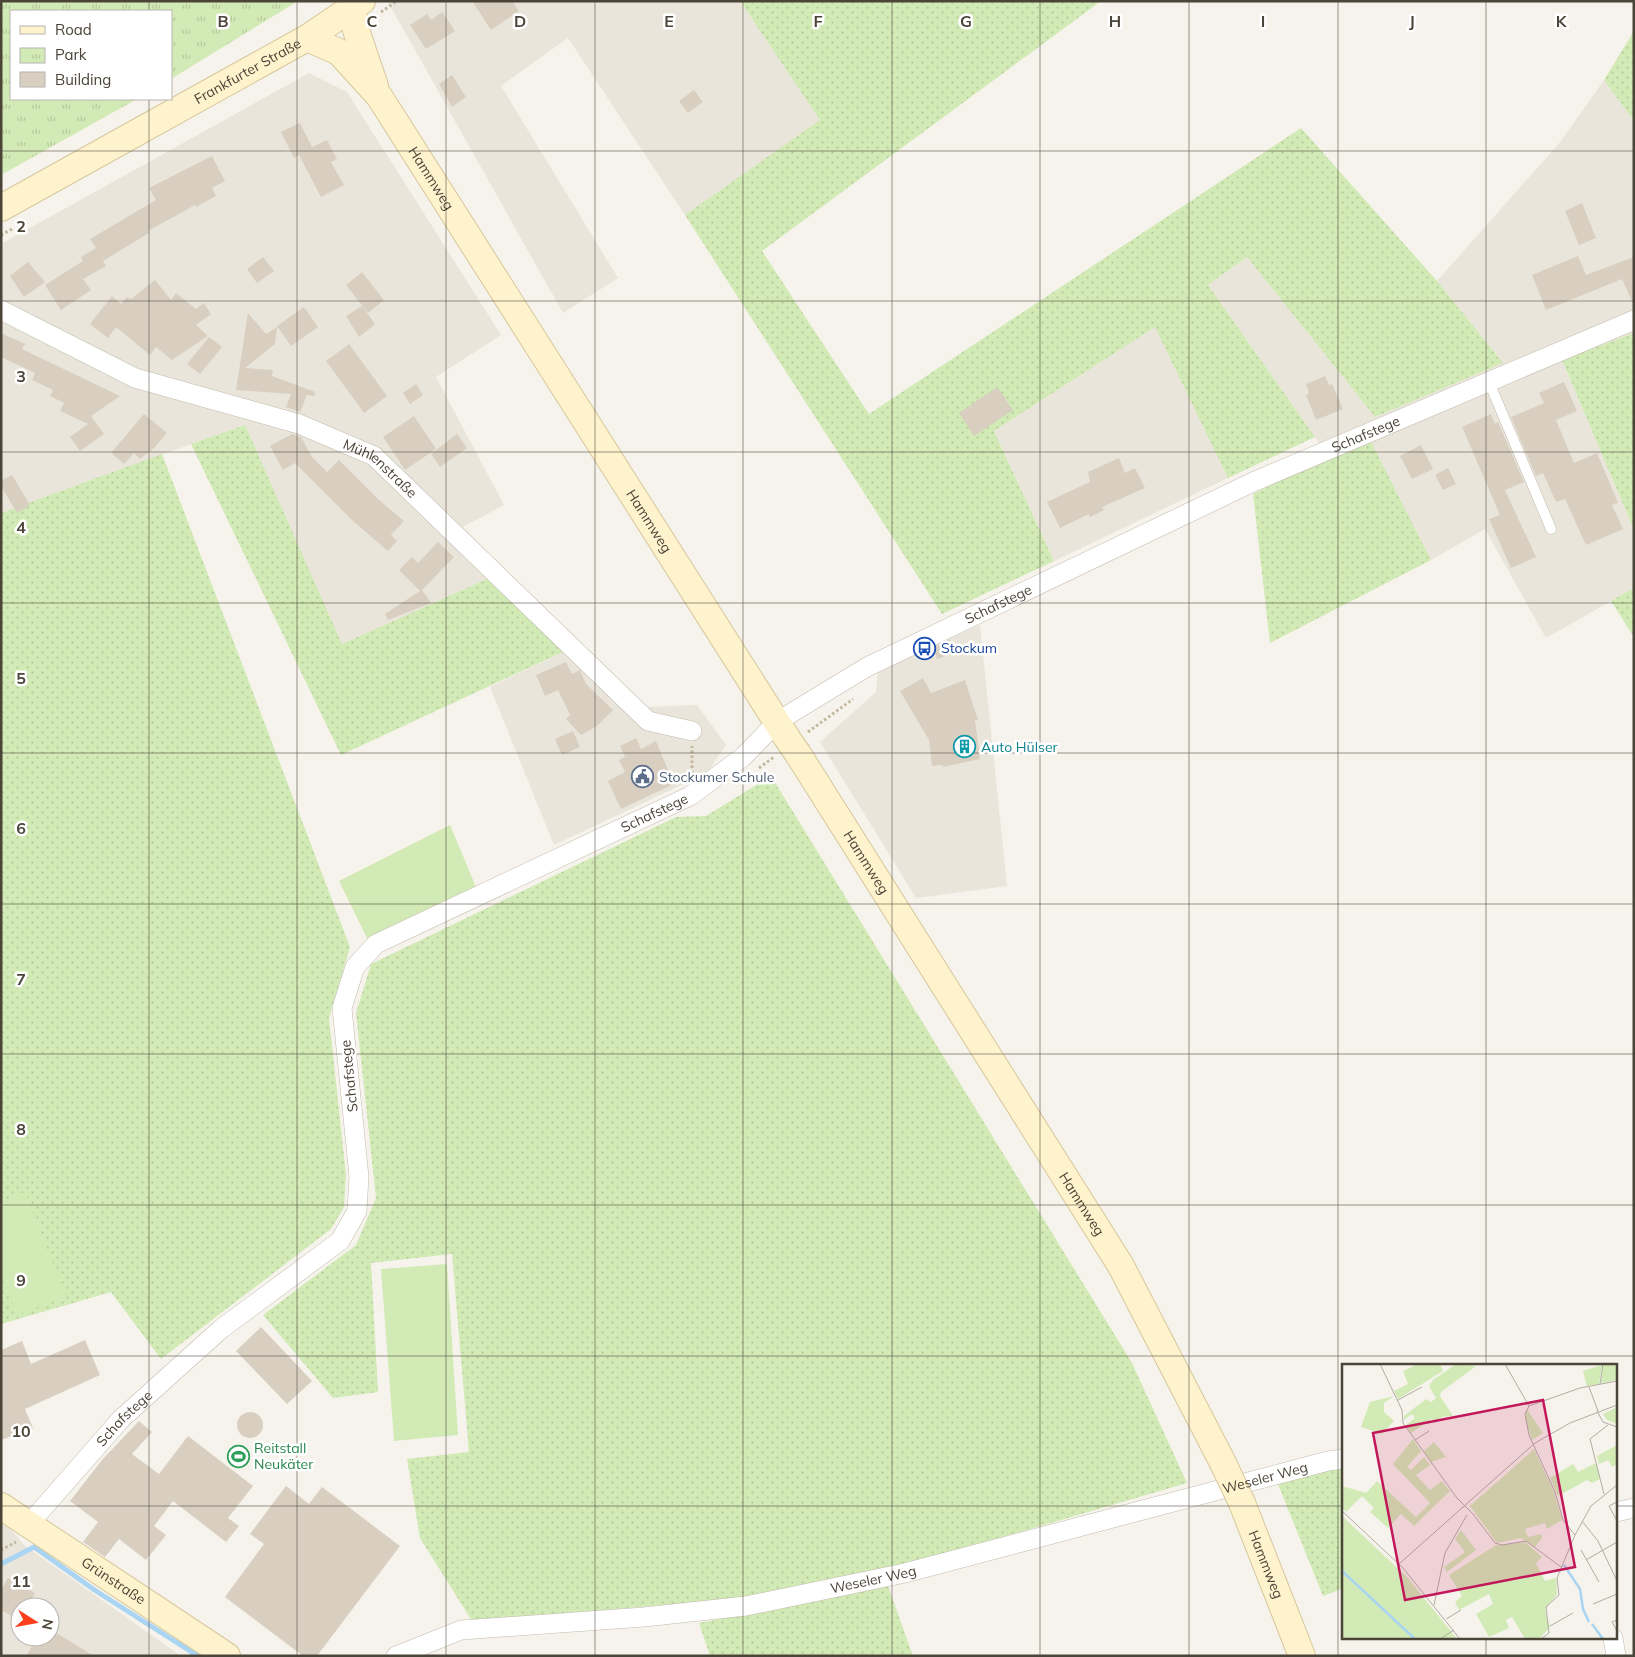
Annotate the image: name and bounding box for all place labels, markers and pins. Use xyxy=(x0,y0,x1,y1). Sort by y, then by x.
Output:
bus stop icon: Stockum xyxy=(913,636,937,660)
place label: Stockum xyxy=(941,639,997,657)
building icon: Auto Hülser xyxy=(953,735,977,759)
place label: Auto Hülser xyxy=(981,738,1059,756)
public building icon: Stockumer Schule xyxy=(631,765,655,789)
place label: Stockumer Schule xyxy=(659,768,774,786)
place label: Reitstall Neukäter xyxy=(254,1439,314,1473)
sports icon: Reitstall Neukäter xyxy=(226,1444,250,1468)

